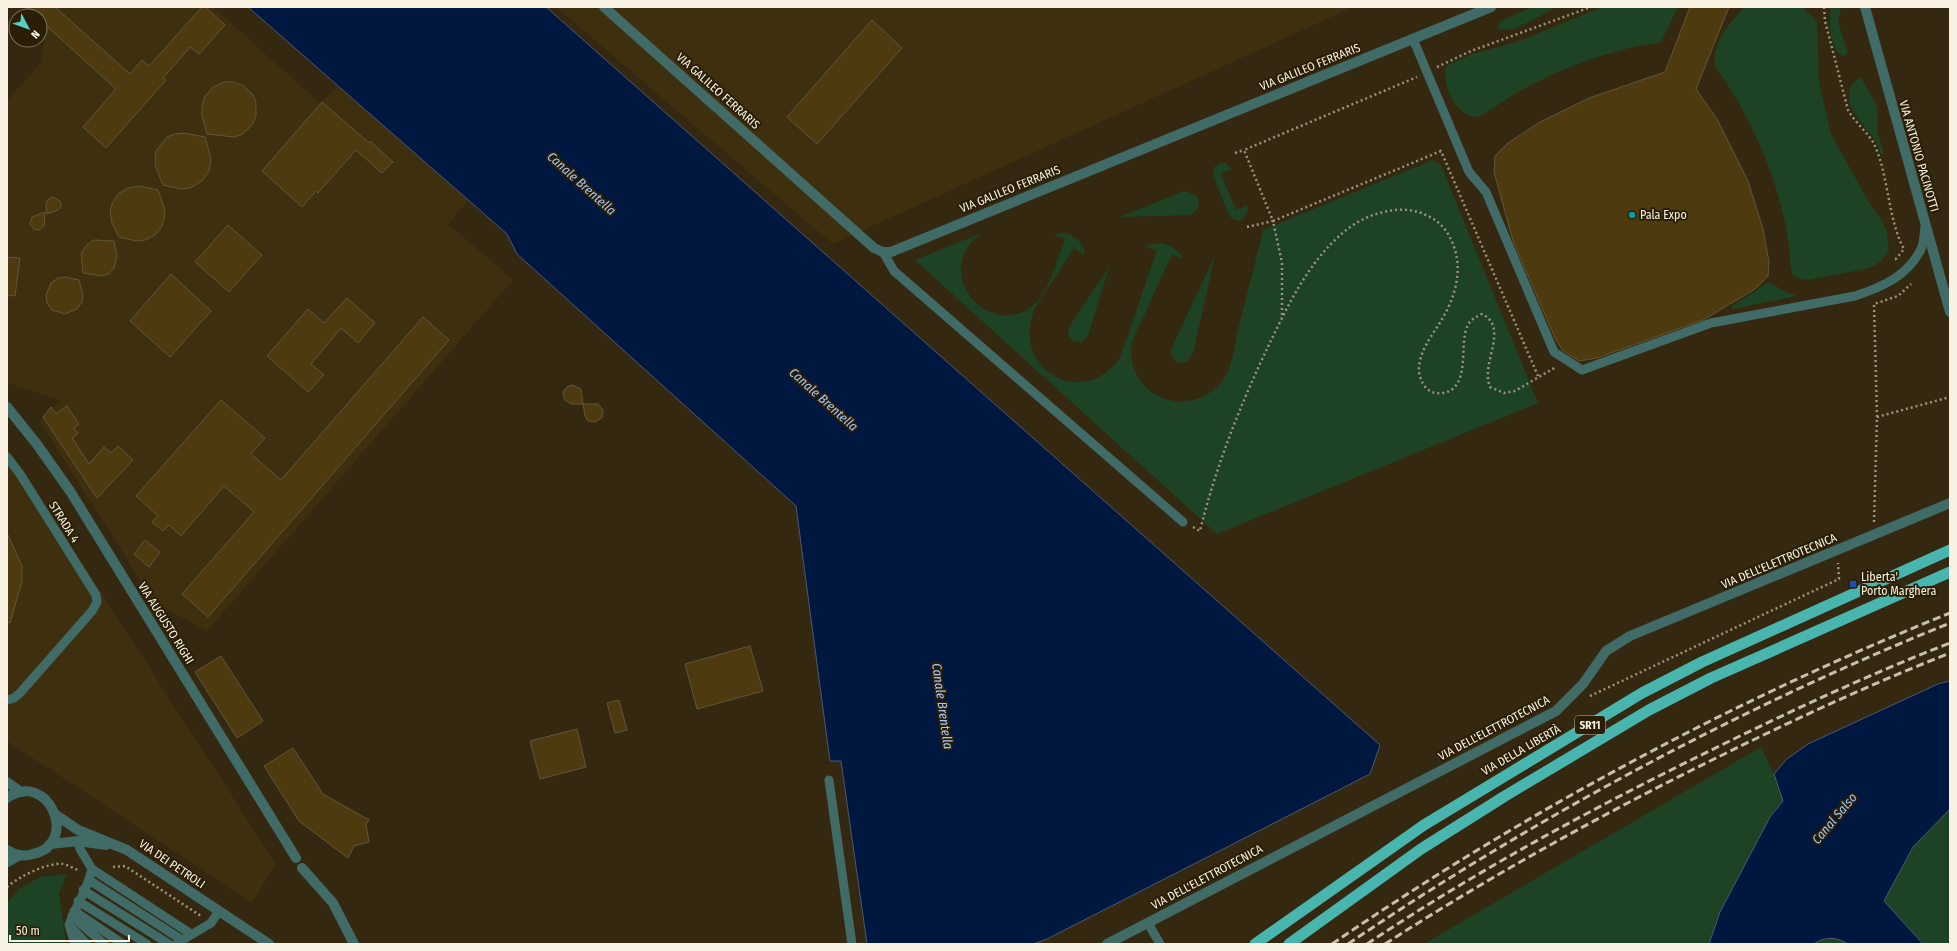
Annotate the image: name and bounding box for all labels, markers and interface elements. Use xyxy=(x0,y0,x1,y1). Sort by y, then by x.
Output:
north arrow xyxy=(8,8,48,48)
text: N xyxy=(28,27,42,41)
street label: VIA GALILEO FERRARIS xyxy=(1258,40,1362,94)
street label: VIA GALILEO FERRARIS xyxy=(674,50,763,132)
street label: VIA ANTONIO PACINOTTI xyxy=(1896,99,1942,213)
water label: Canale Brentella xyxy=(544,149,619,218)
street label: VIA GALILEO FERRARIS xyxy=(958,162,1062,216)
place label: Pala Expo xyxy=(1640,208,1687,222)
marker: Pala Expo xyxy=(1627,210,1637,220)
water label: Canale Brentella xyxy=(786,365,861,434)
street label: STRADA 4 xyxy=(46,499,82,545)
street label: VIA DELL'ELETTROTECNICA xyxy=(1719,530,1839,592)
place label: Liberta' Porto Marghera xyxy=(1861,570,1936,598)
marker: Liberta' Porto Marghera xyxy=(1848,579,1858,589)
street label: VIA AUGUSTO RIGHI xyxy=(135,580,197,666)
water label: Canale Brentella xyxy=(929,662,956,750)
street label: VIA DELL'ELETTROTECNICA xyxy=(1436,692,1553,763)
road number: SR11 xyxy=(1575,716,1605,734)
street label: VIA DELLA LIBERTÀ xyxy=(1478,720,1564,778)
water label: Canal Salso xyxy=(1809,790,1860,847)
street label: VIA DEI PETROLI xyxy=(136,837,208,891)
street label: VIA DELL'ELETTROTECNICA xyxy=(1149,841,1266,912)
scale bar xyxy=(10,917,129,943)
text: 50 m xyxy=(16,924,40,938)

